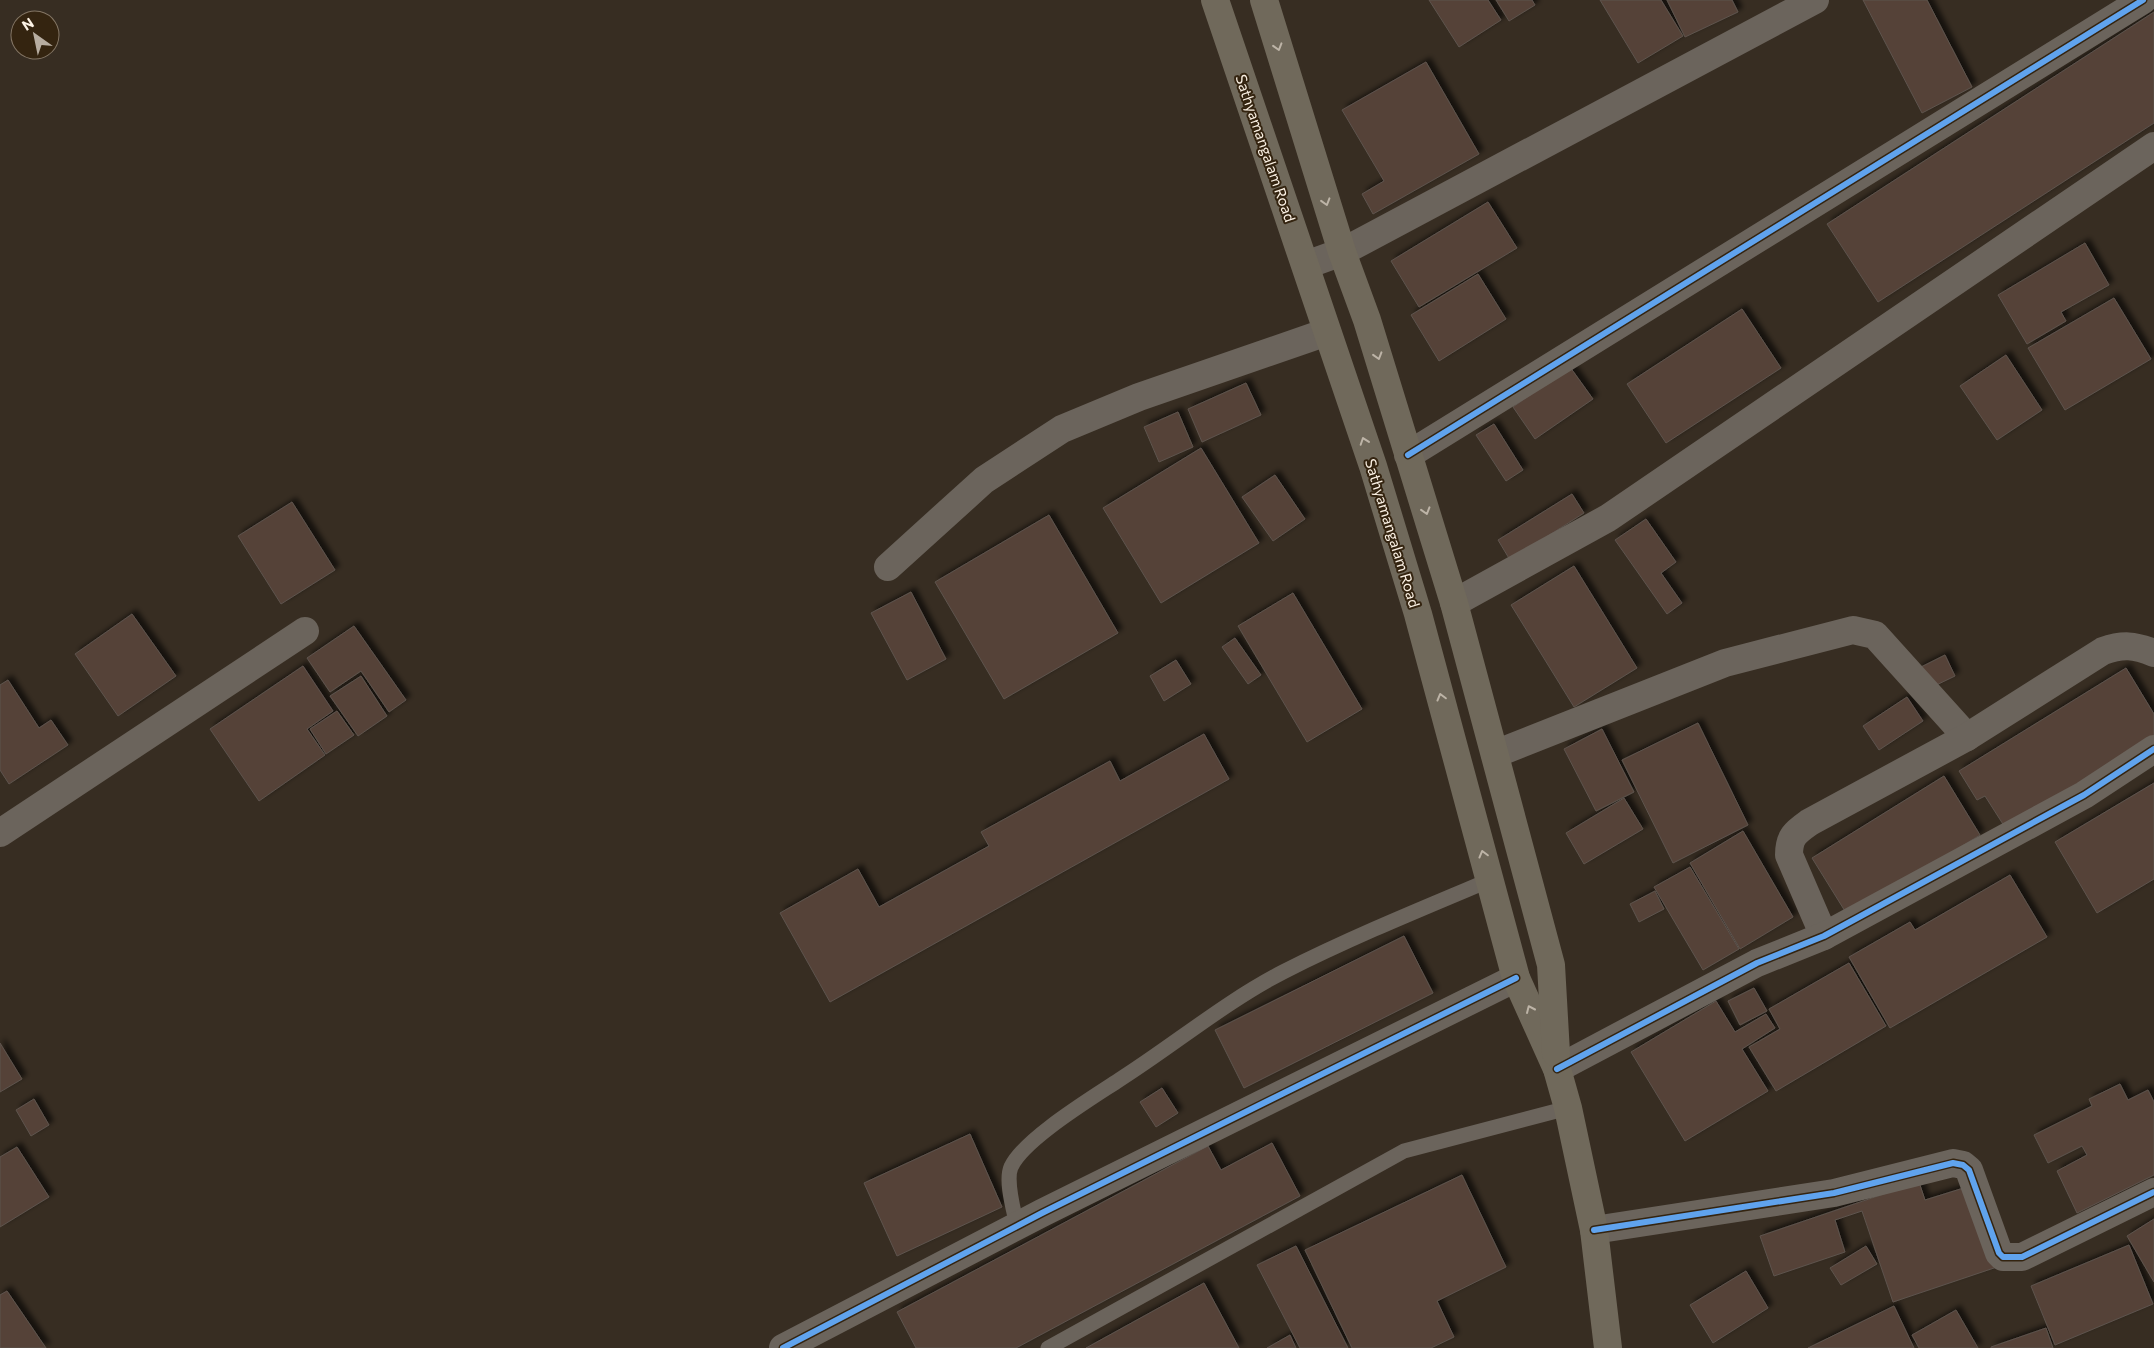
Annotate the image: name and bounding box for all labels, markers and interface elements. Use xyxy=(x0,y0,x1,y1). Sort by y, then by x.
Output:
north arrow xyxy=(10,10,60,60)
text: N xyxy=(19,14,37,34)
one-way arrow xyxy=(1273,42,1283,50)
street label: Sathyamangalam Road xyxy=(1232,72,1300,224)
one-way arrow xyxy=(1321,197,1331,205)
one-way arrow xyxy=(1373,351,1383,359)
one-way arrow xyxy=(1360,437,1370,445)
street label: Sathyamangalam Road xyxy=(1362,456,1424,610)
one-way arrow xyxy=(1420,507,1430,515)
one-way arrow xyxy=(1436,693,1446,701)
one-way arrow xyxy=(1478,849,1489,858)
one-way arrow xyxy=(1526,1005,1536,1014)

